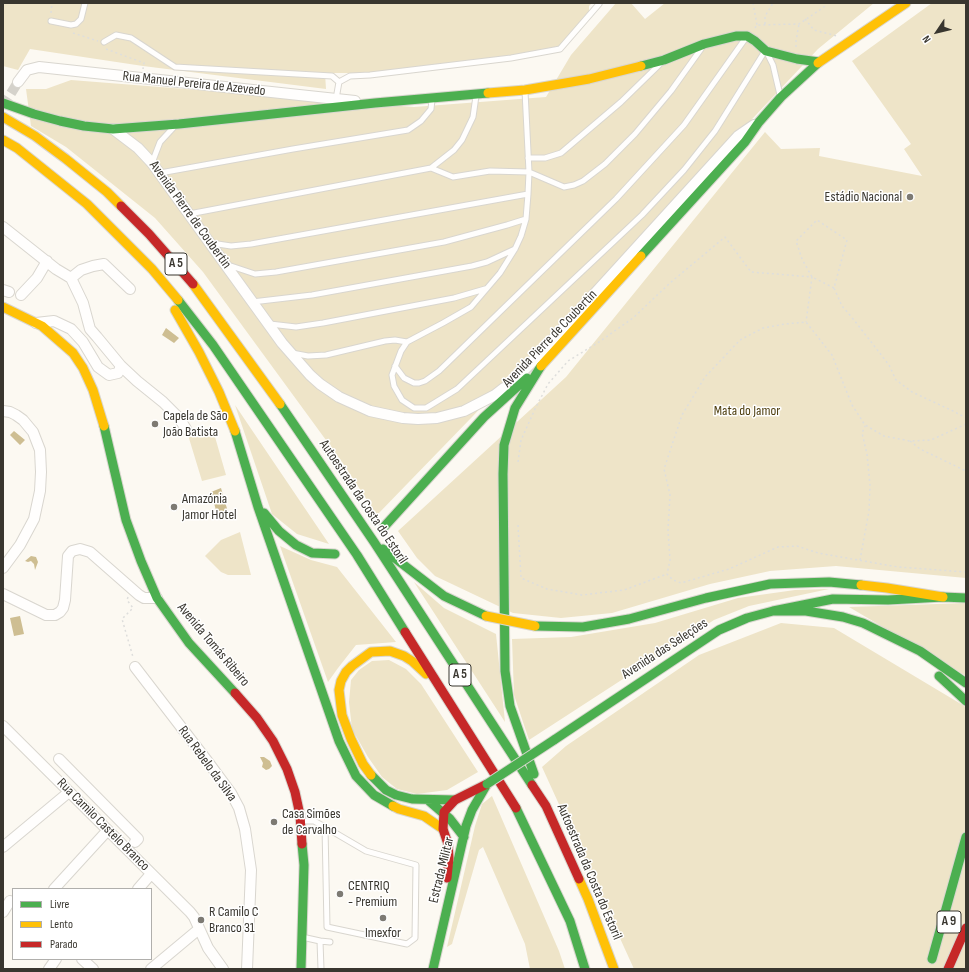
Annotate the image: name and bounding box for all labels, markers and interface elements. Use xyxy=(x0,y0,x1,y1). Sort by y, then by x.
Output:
north arrow xyxy=(917,12,957,52)
text: N xyxy=(920,33,934,45)
street label: Rua Manuel Pereira de Azevedo xyxy=(122,68,266,100)
street label: Avenida Pierre de Coubertin xyxy=(145,158,235,272)
place label: Estádio Nacional xyxy=(825,189,902,205)
marker: Estádio Nacional xyxy=(905,192,915,202)
road number: A 5 xyxy=(165,253,187,275)
street label: Avenida Pierre de Coubertin xyxy=(499,287,601,391)
park label: Mata do Jamor xyxy=(714,403,780,419)
place label: Capela de São João Batista xyxy=(163,408,227,440)
marker: Capela de São João Batista xyxy=(150,419,160,429)
street label: Autoestrada da Costa do Estoril xyxy=(315,437,411,567)
place label: Amazónia Jamor Hotel xyxy=(182,491,237,524)
marker: Amazónia Jamor Hotel xyxy=(169,502,179,512)
street label: Avenida Tomás Ribeiro xyxy=(173,600,253,690)
street label: Avenida das Seleções xyxy=(619,615,711,683)
road number: A 5 xyxy=(449,664,471,686)
street label: Rua Rebelo da Silva xyxy=(174,723,240,805)
street label: Rua Camilo Castelo Branco xyxy=(53,775,153,875)
street label: Autoestrada da Costa do Estoril xyxy=(553,802,625,942)
place label: Casa Simões de Carvalho xyxy=(282,806,341,838)
marker: Casa Simões de Carvalho xyxy=(269,817,279,827)
street label: Estrada Militar xyxy=(426,835,458,905)
place label: CENTRIQ - Premium xyxy=(348,878,397,910)
legend xyxy=(12,888,152,960)
marker: CENTRIQ - Premium xyxy=(335,889,345,899)
text: Livre xyxy=(50,897,69,912)
place label: R Camilo C Branco 31 xyxy=(209,904,259,936)
road number: A 9 xyxy=(937,911,961,933)
marker: Imexfor xyxy=(378,913,388,923)
marker: R Camilo C Branco 31 xyxy=(196,915,206,925)
text: Lento xyxy=(50,917,73,932)
place label: Imexfor xyxy=(365,925,401,941)
text: Parado xyxy=(50,937,77,952)

